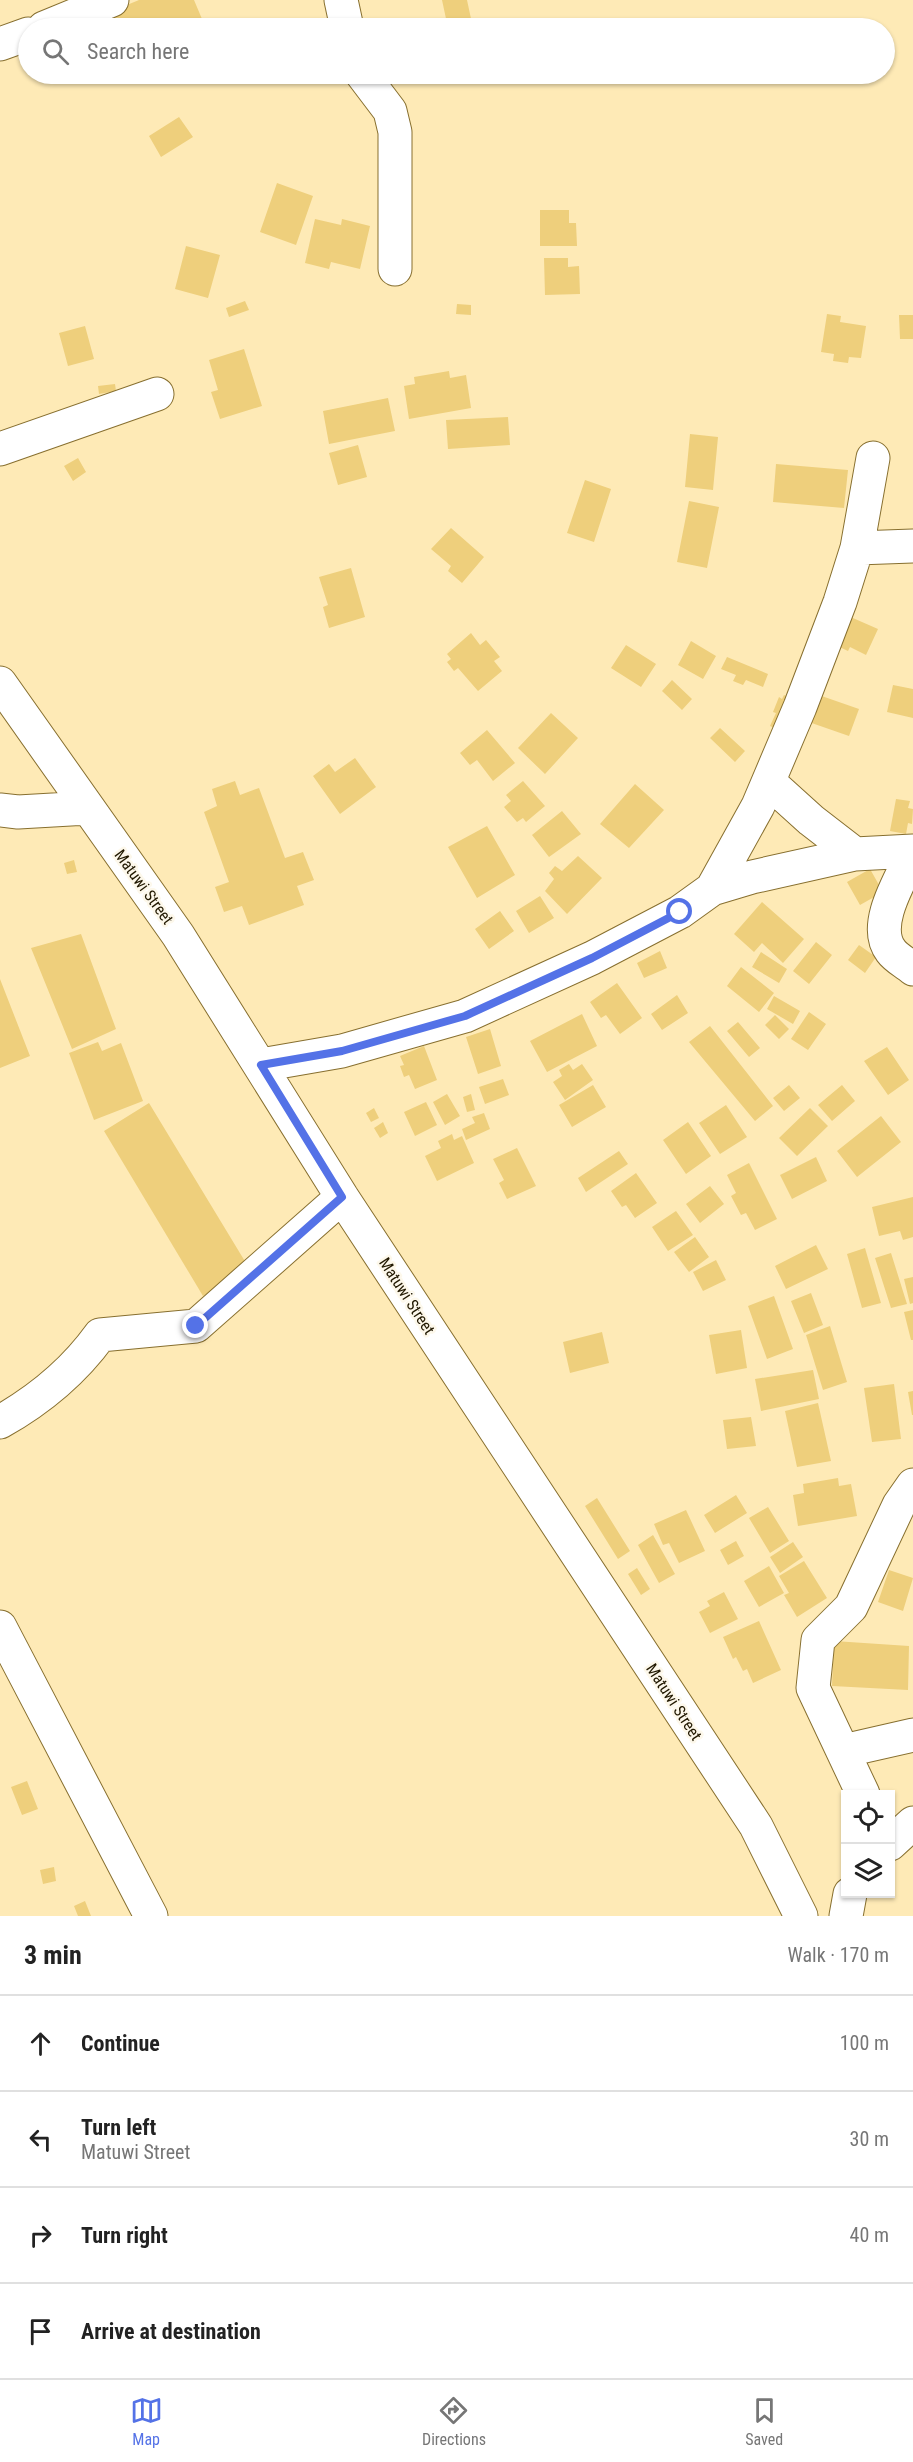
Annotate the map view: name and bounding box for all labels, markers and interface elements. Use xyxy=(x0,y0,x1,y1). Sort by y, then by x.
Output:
search box xyxy=(18,18,895,84)
icon: search xyxy=(39,35,72,68)
text: Search here xyxy=(87,39,189,64)
street label: Matuwi Street xyxy=(111,846,178,928)
route start xyxy=(666,898,692,924)
street label: Matuwi Street xyxy=(375,1254,439,1338)
route end xyxy=(182,1312,208,1338)
street label: Matuwi Street xyxy=(642,1660,706,1744)
map controls xyxy=(841,1790,895,1898)
button: locate xyxy=(841,1790,895,1844)
button: layers xyxy=(841,1844,895,1898)
text: 3 min xyxy=(24,1940,82,1970)
text: Walk · 170 m xyxy=(788,1943,889,1967)
icon: ahead xyxy=(24,2027,57,2060)
text: Continue xyxy=(81,2031,160,2056)
text: 100 m xyxy=(840,2031,889,2055)
text: Turn left xyxy=(81,2115,156,2140)
icon: left xyxy=(24,2123,57,2156)
text: 30 m xyxy=(850,2127,889,2151)
text: Matuwi Street xyxy=(81,2140,190,2164)
icon: right xyxy=(24,2219,57,2252)
text: Turn right xyxy=(81,2223,168,2248)
text: 40 m xyxy=(850,2223,889,2247)
icon: arrive xyxy=(24,2315,57,2348)
text: Arrive at destination xyxy=(81,2319,261,2344)
tab: Map xyxy=(130,2394,163,2449)
tab: Directions xyxy=(422,2394,486,2449)
tab: Saved xyxy=(745,2394,783,2449)

